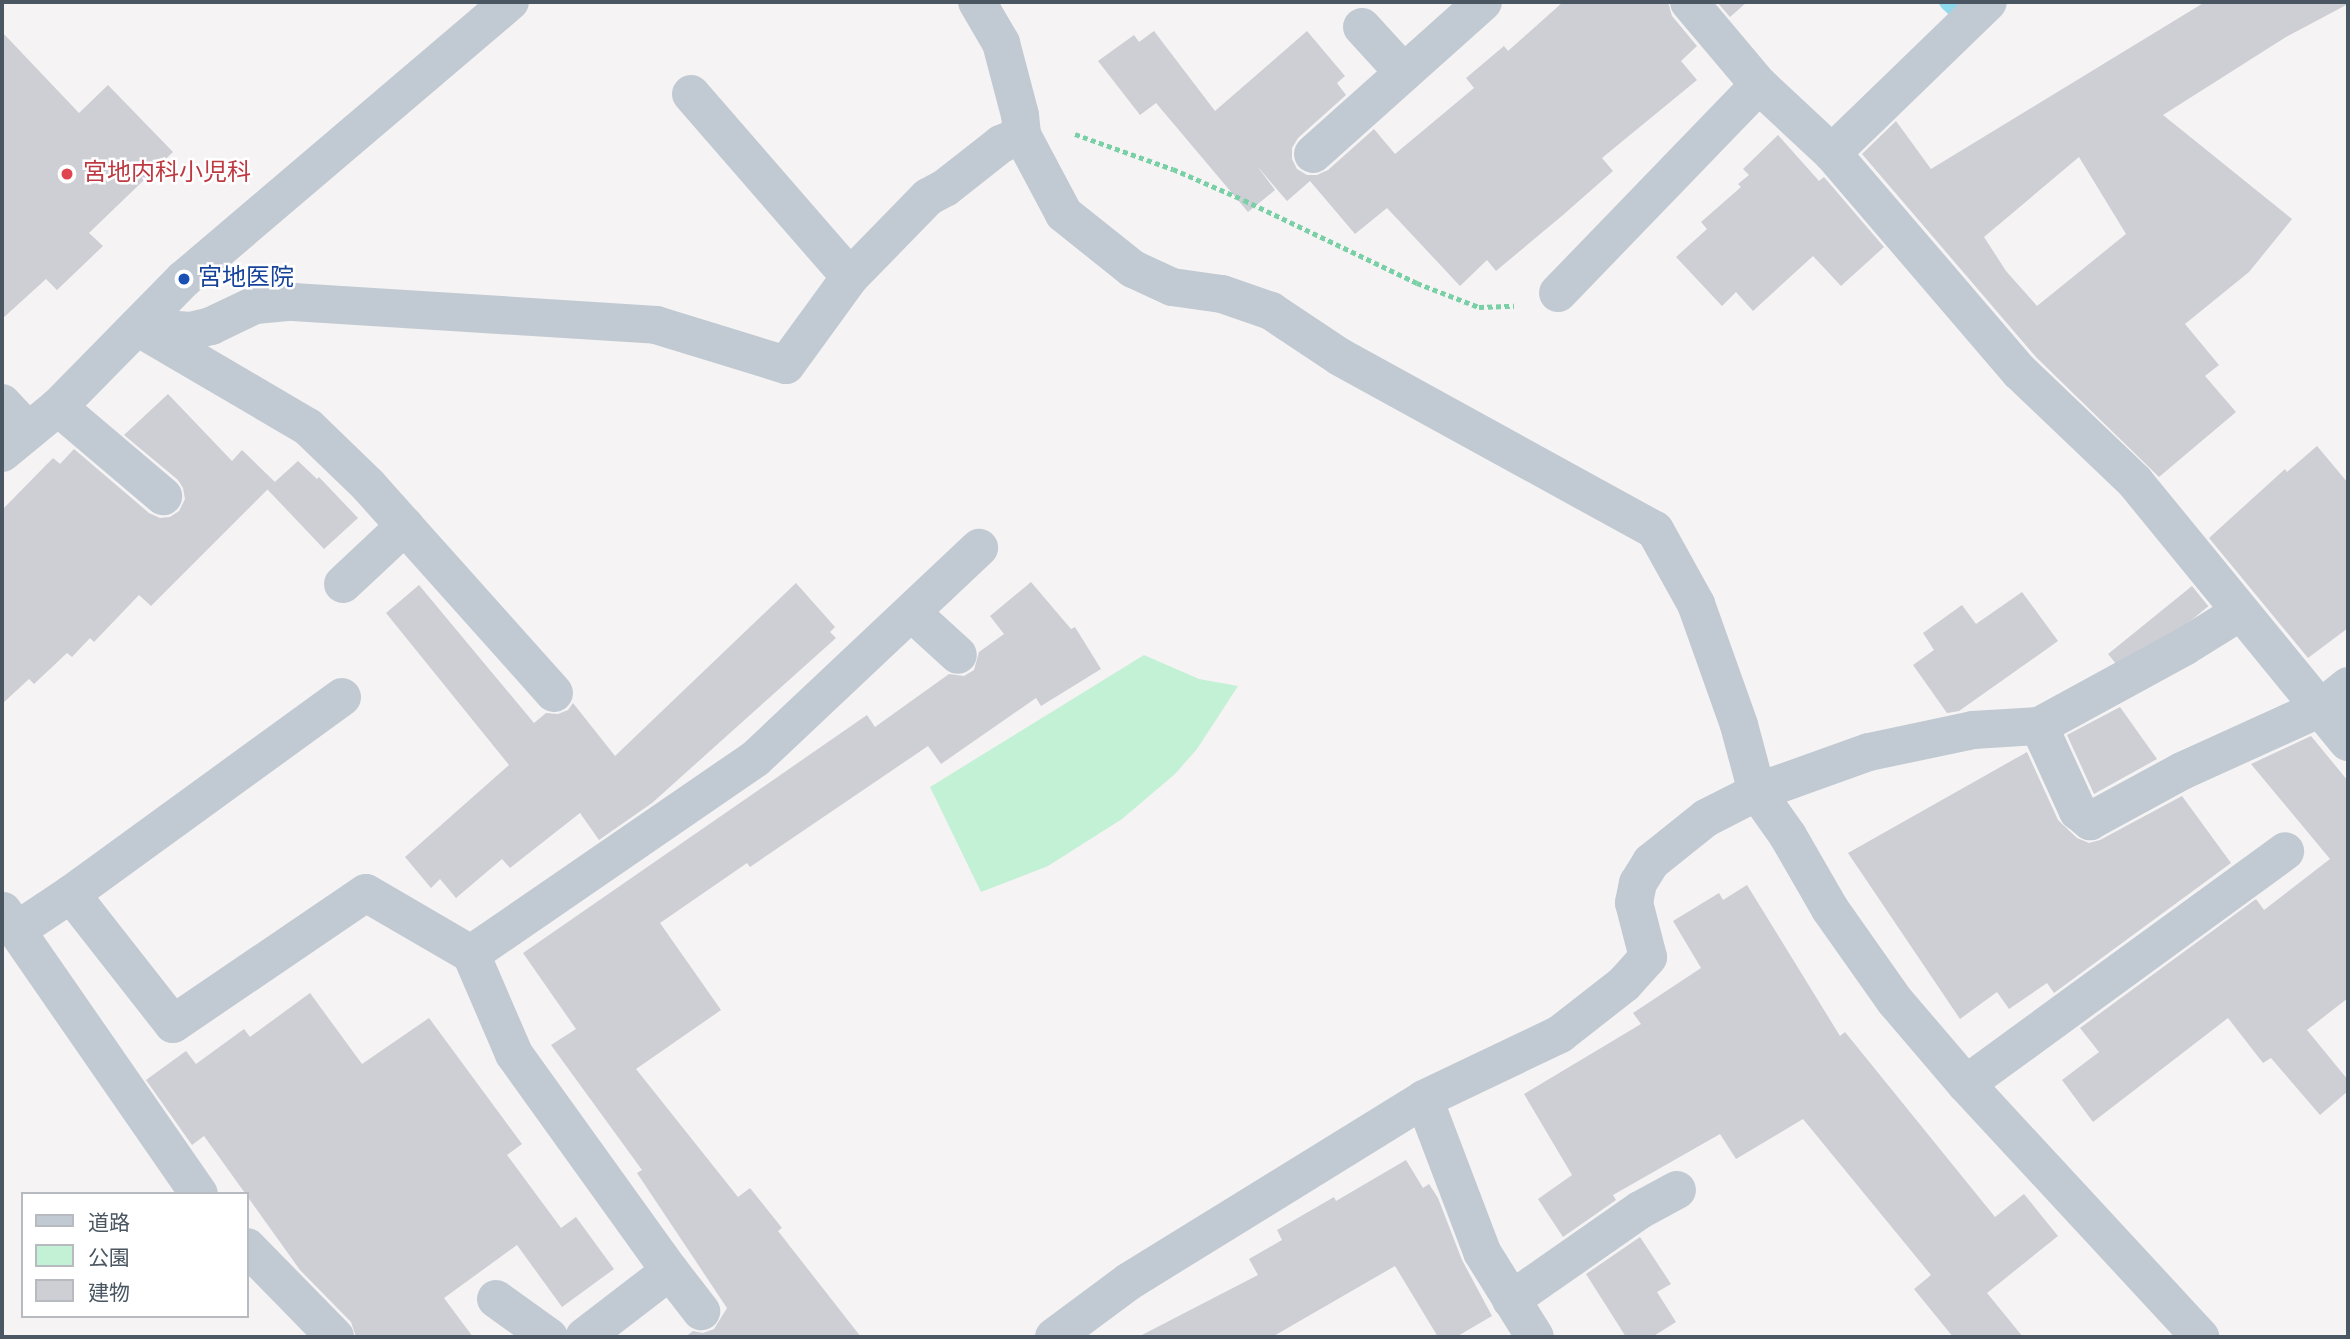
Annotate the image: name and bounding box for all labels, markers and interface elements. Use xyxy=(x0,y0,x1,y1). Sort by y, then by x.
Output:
place label: 宮地内科小児科 xyxy=(83,160,251,188)
marker: 宮地内科小児科 xyxy=(57,164,77,184)
place label: 宮地医院 xyxy=(198,265,294,293)
marker: 宮地医院 xyxy=(176,271,192,287)
legend xyxy=(21,1192,248,1318)
text: 道路 xyxy=(88,1213,130,1234)
text: 公園 xyxy=(88,1248,130,1269)
text: 建物 xyxy=(88,1283,130,1304)

